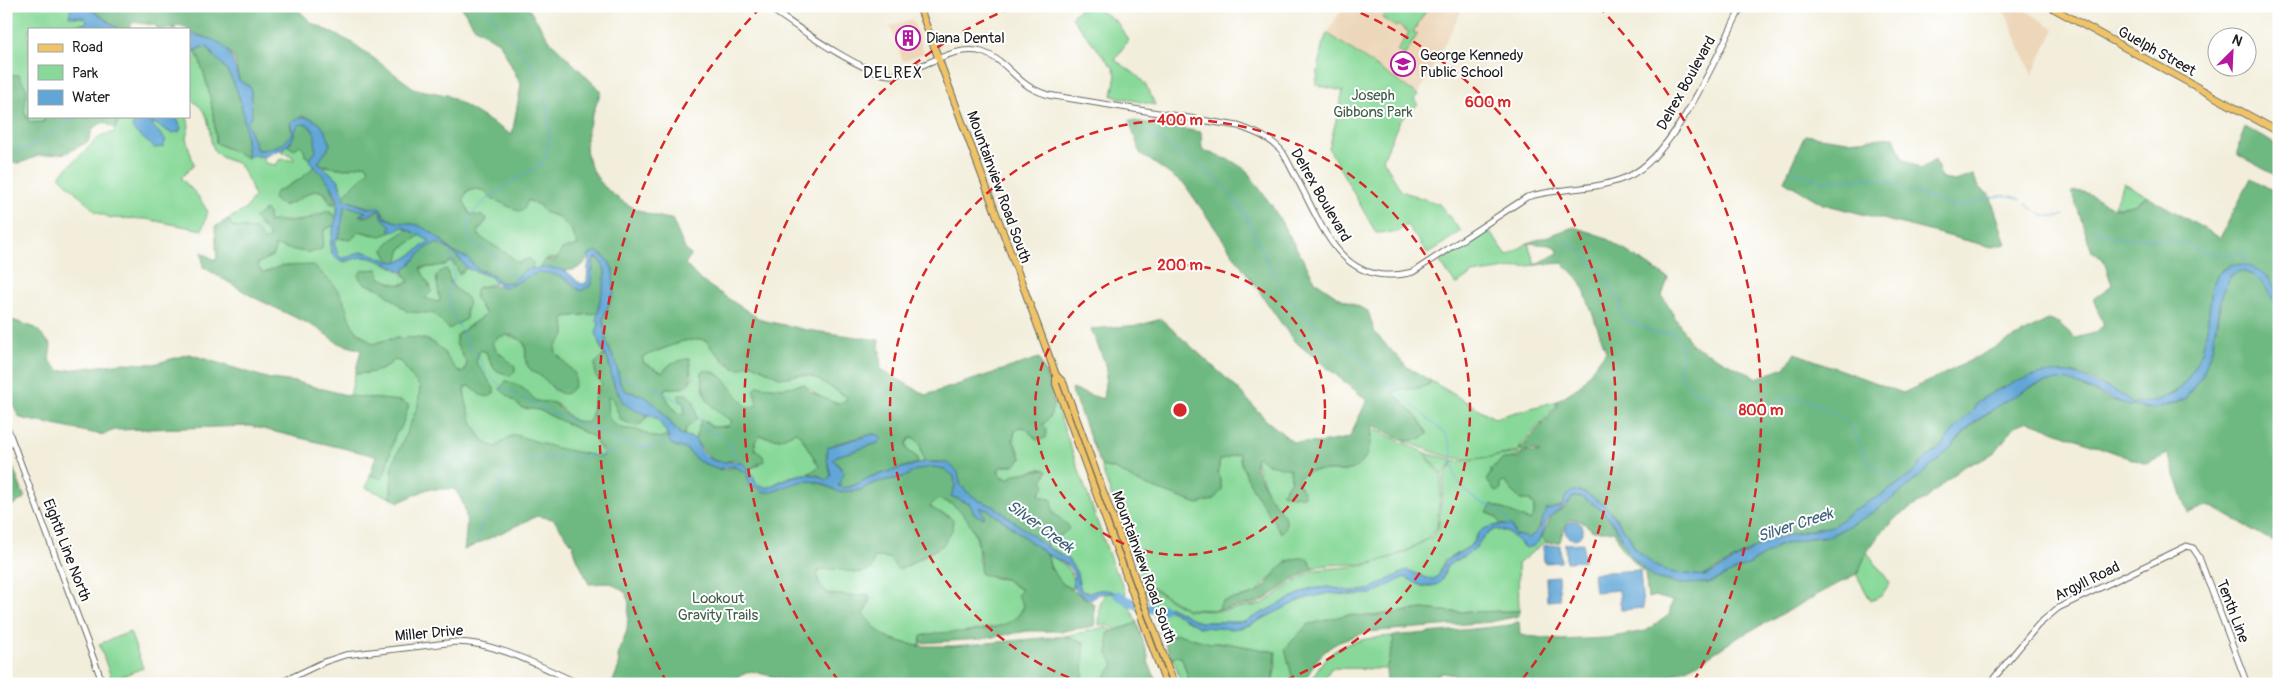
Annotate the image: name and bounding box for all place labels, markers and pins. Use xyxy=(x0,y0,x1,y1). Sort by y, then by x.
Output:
building icon: Diana Dental xyxy=(895,25,921,51)
place label: Diana Dental xyxy=(926,29,1005,48)
place label: George Kennedy Public School xyxy=(1420,46,1524,82)
school or university icon: George Kennedy Public School xyxy=(1390,51,1416,77)
centre of rings xyxy=(1171,401,1189,419)

